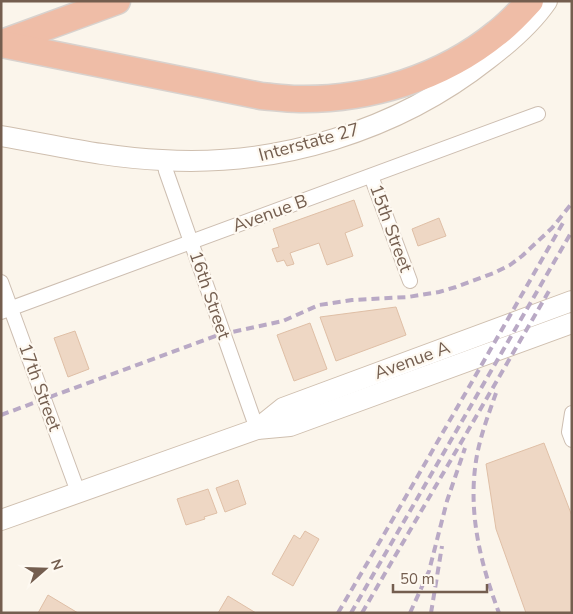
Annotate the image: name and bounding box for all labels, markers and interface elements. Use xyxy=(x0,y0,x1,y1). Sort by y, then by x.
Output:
street label: Interstate 27 xyxy=(256,117,362,167)
street label: 15th Street xyxy=(364,181,418,276)
street label: Avenue B xyxy=(229,188,311,238)
street label: 16th Street xyxy=(184,248,237,343)
street label: Avenue A xyxy=(371,335,453,385)
street label: 17th Street xyxy=(13,340,67,435)
north arrow xyxy=(20,544,70,594)
text: N xyxy=(46,557,67,573)
scale bar xyxy=(393,562,487,594)
text: 50 m xyxy=(400,569,435,589)

